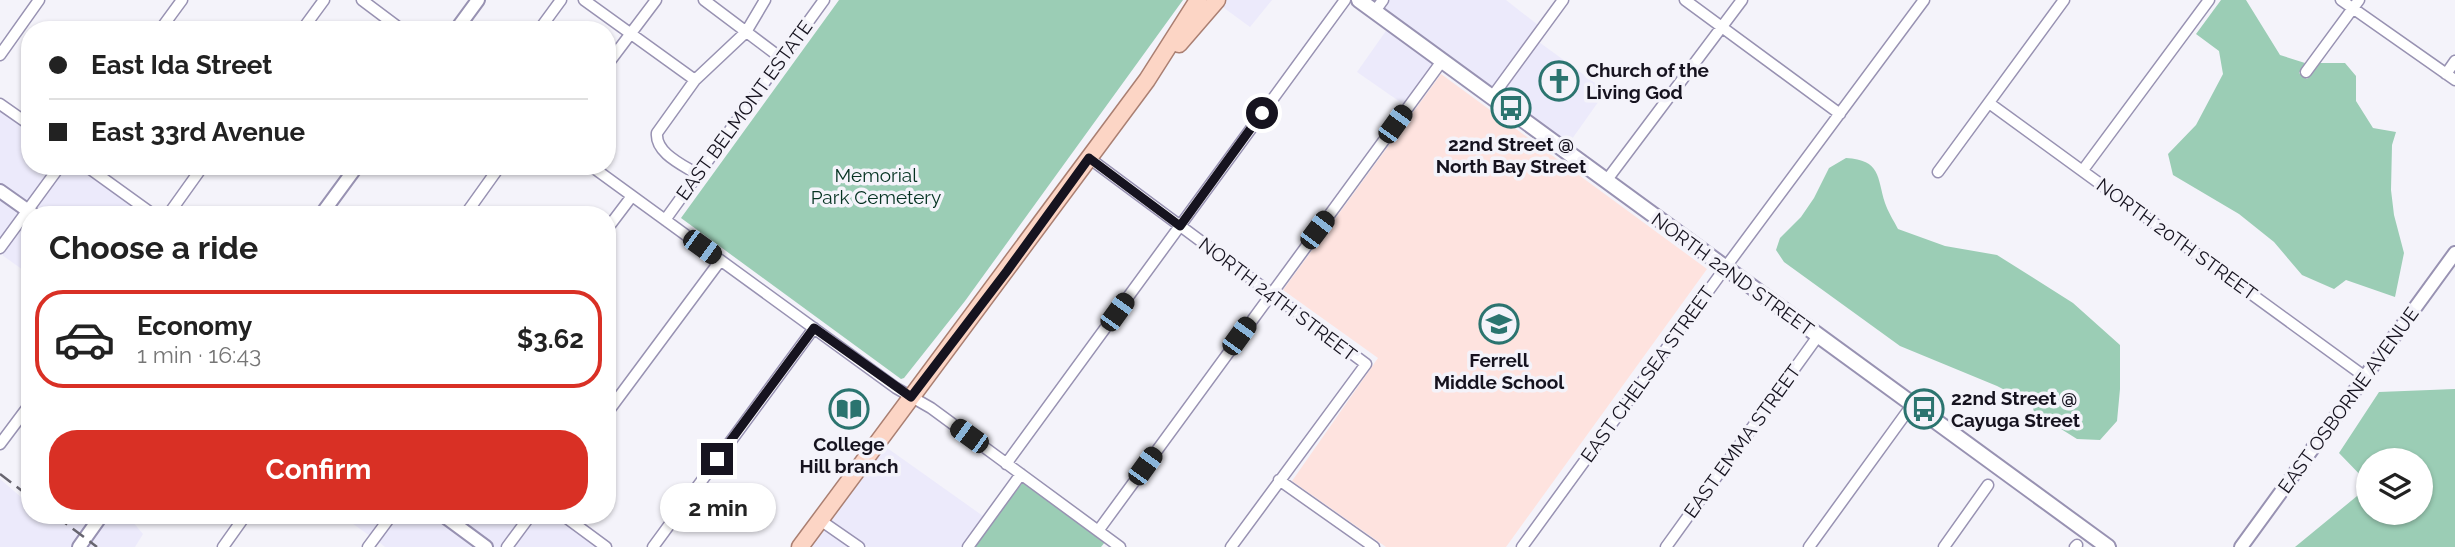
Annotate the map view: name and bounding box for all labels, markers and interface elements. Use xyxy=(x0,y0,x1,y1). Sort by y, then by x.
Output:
street label: EAST BELMONT ESTATE xyxy=(672,16,816,204)
text: East Ida Street xyxy=(91,50,272,80)
place label: Church of the Living God xyxy=(1586,59,1709,103)
church icon: Church of the Living God xyxy=(1538,60,1580,102)
bus stop icon: 22nd Street @ North Bay Street xyxy=(1490,87,1532,129)
route start xyxy=(1246,97,1278,129)
car xyxy=(1375,101,1416,147)
text: East 33rd Avenue xyxy=(91,117,305,147)
place label: 22nd Street @ North Bay Street xyxy=(1436,133,1587,177)
park label: Memorial Park Cemetery xyxy=(811,164,941,208)
street label: NORTH 20TH STREET xyxy=(2093,173,2262,305)
car xyxy=(1296,207,1339,253)
street label: NORTH 22ND STREET xyxy=(1648,208,1819,340)
car xyxy=(679,226,726,268)
text: Choose a ride xyxy=(49,229,258,266)
street label: NORTH 24TH STREET xyxy=(1195,233,1361,366)
street label: EAST CHELSEA STREET xyxy=(1576,282,1718,466)
car xyxy=(1097,289,1138,335)
school or university icon: Ferrell Middle School xyxy=(1478,303,1520,345)
street label: EAST OSBORNE AVENUE xyxy=(2273,303,2423,497)
icon: car xyxy=(53,308,116,371)
text: Economy xyxy=(137,311,252,341)
car xyxy=(1219,313,1260,359)
text: $3.62 xyxy=(517,324,584,354)
text: 1 min · 16:43 xyxy=(137,341,261,368)
place label: Ferrell Middle School xyxy=(1434,349,1565,393)
street label: EAST EMMA STREET xyxy=(1679,360,1805,522)
place label: 22nd Street @ Cayuga Street xyxy=(1951,387,2081,431)
library icon: College Hill branch xyxy=(828,388,870,430)
bus stop icon: 22nd Street @ Cayuga Street xyxy=(1903,388,1945,430)
car xyxy=(946,415,993,457)
button: Confirm xyxy=(49,430,588,510)
place label: College Hill branch xyxy=(799,433,899,477)
route end xyxy=(701,443,733,475)
car xyxy=(1125,443,1166,489)
map controls xyxy=(2356,448,2433,525)
button: layers xyxy=(2356,448,2433,525)
callout: 2 min xyxy=(659,484,775,532)
text: 2 min xyxy=(688,494,748,521)

